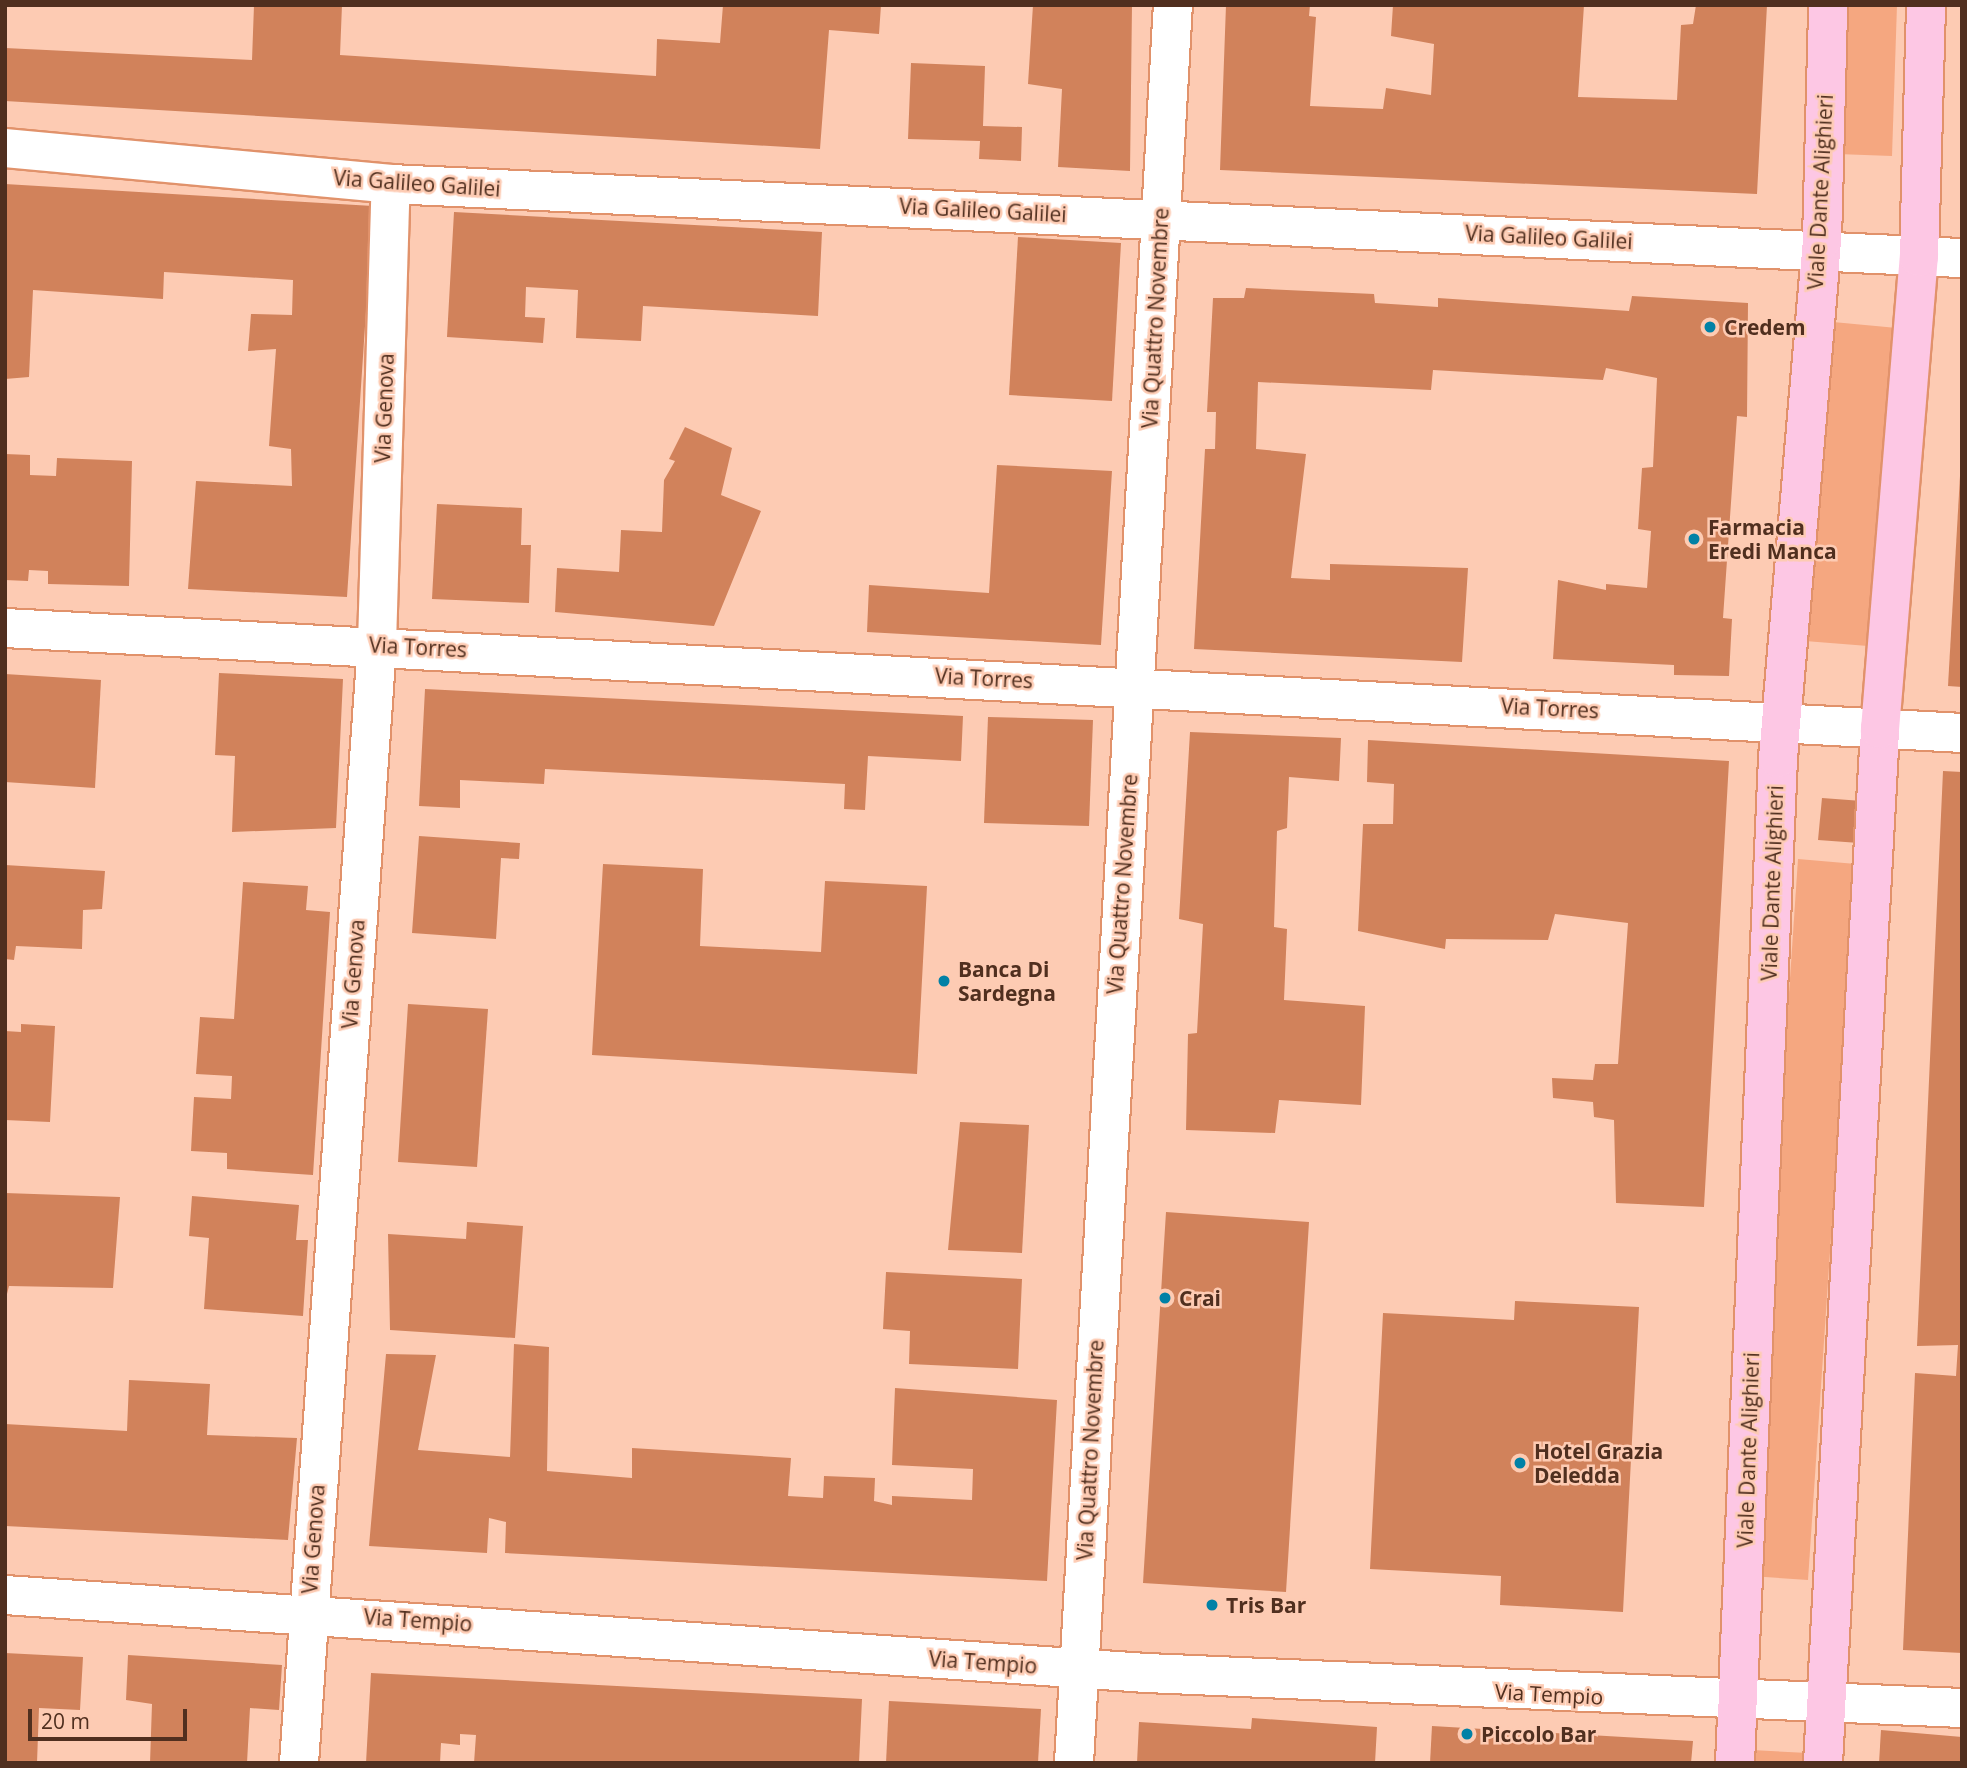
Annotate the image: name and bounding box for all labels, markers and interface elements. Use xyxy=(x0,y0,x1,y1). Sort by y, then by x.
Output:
street label: Viale Dante Alighieri xyxy=(1802,94,1838,290)
street label: Via Galileo Galilei xyxy=(333,165,501,201)
street label: Via Galileo Galilei xyxy=(899,193,1067,227)
street label: Via Quattro Novembre xyxy=(1137,207,1173,429)
street label: Via Galileo Galilei xyxy=(1465,220,1633,254)
place label: Credem xyxy=(1724,314,1806,340)
marker: Credem xyxy=(1702,319,1718,335)
street label: Via Genova xyxy=(369,353,399,463)
place label: Farmacia Eredi Manca xyxy=(1708,514,1837,564)
marker: Farmacia Eredi Manca xyxy=(1686,531,1702,547)
street label: Via Torres xyxy=(368,632,468,662)
street label: Via Torres xyxy=(934,663,1034,693)
street label: Via Torres xyxy=(1500,693,1600,723)
street label: Via Quattro Novembre xyxy=(1102,773,1142,995)
street label: Viale Dante Alighieri xyxy=(1756,785,1788,981)
street label: Via Genova xyxy=(337,918,369,1030)
place label: Banca Di Sardegna xyxy=(958,956,1056,1006)
marker: Banca Di Sardegna xyxy=(936,973,952,989)
place label: Crai xyxy=(1179,1285,1221,1311)
marker: Crai xyxy=(1157,1290,1173,1306)
street label: Via Quattro Novembre xyxy=(1072,1339,1108,1561)
street label: Viale Dante Alighieri xyxy=(1732,1352,1764,1548)
place label: Hotel Grazia Deledda xyxy=(1534,1438,1663,1488)
marker: Hotel Grazia Deledda xyxy=(1512,1455,1528,1471)
street label: Via Genova xyxy=(297,1483,329,1595)
place label: Tris Bar xyxy=(1226,1592,1306,1618)
marker: Tris Bar xyxy=(1204,1597,1220,1613)
street label: Via Tempio xyxy=(363,1604,473,1636)
street label: Via Tempio xyxy=(928,1646,1038,1678)
street label: Via Tempio xyxy=(1494,1679,1604,1709)
scale bar xyxy=(32,1694,191,1738)
text: 20 m xyxy=(41,1707,90,1735)
place label: Piccolo Bar xyxy=(1481,1721,1596,1747)
marker: Piccolo Bar xyxy=(1459,1726,1475,1742)

